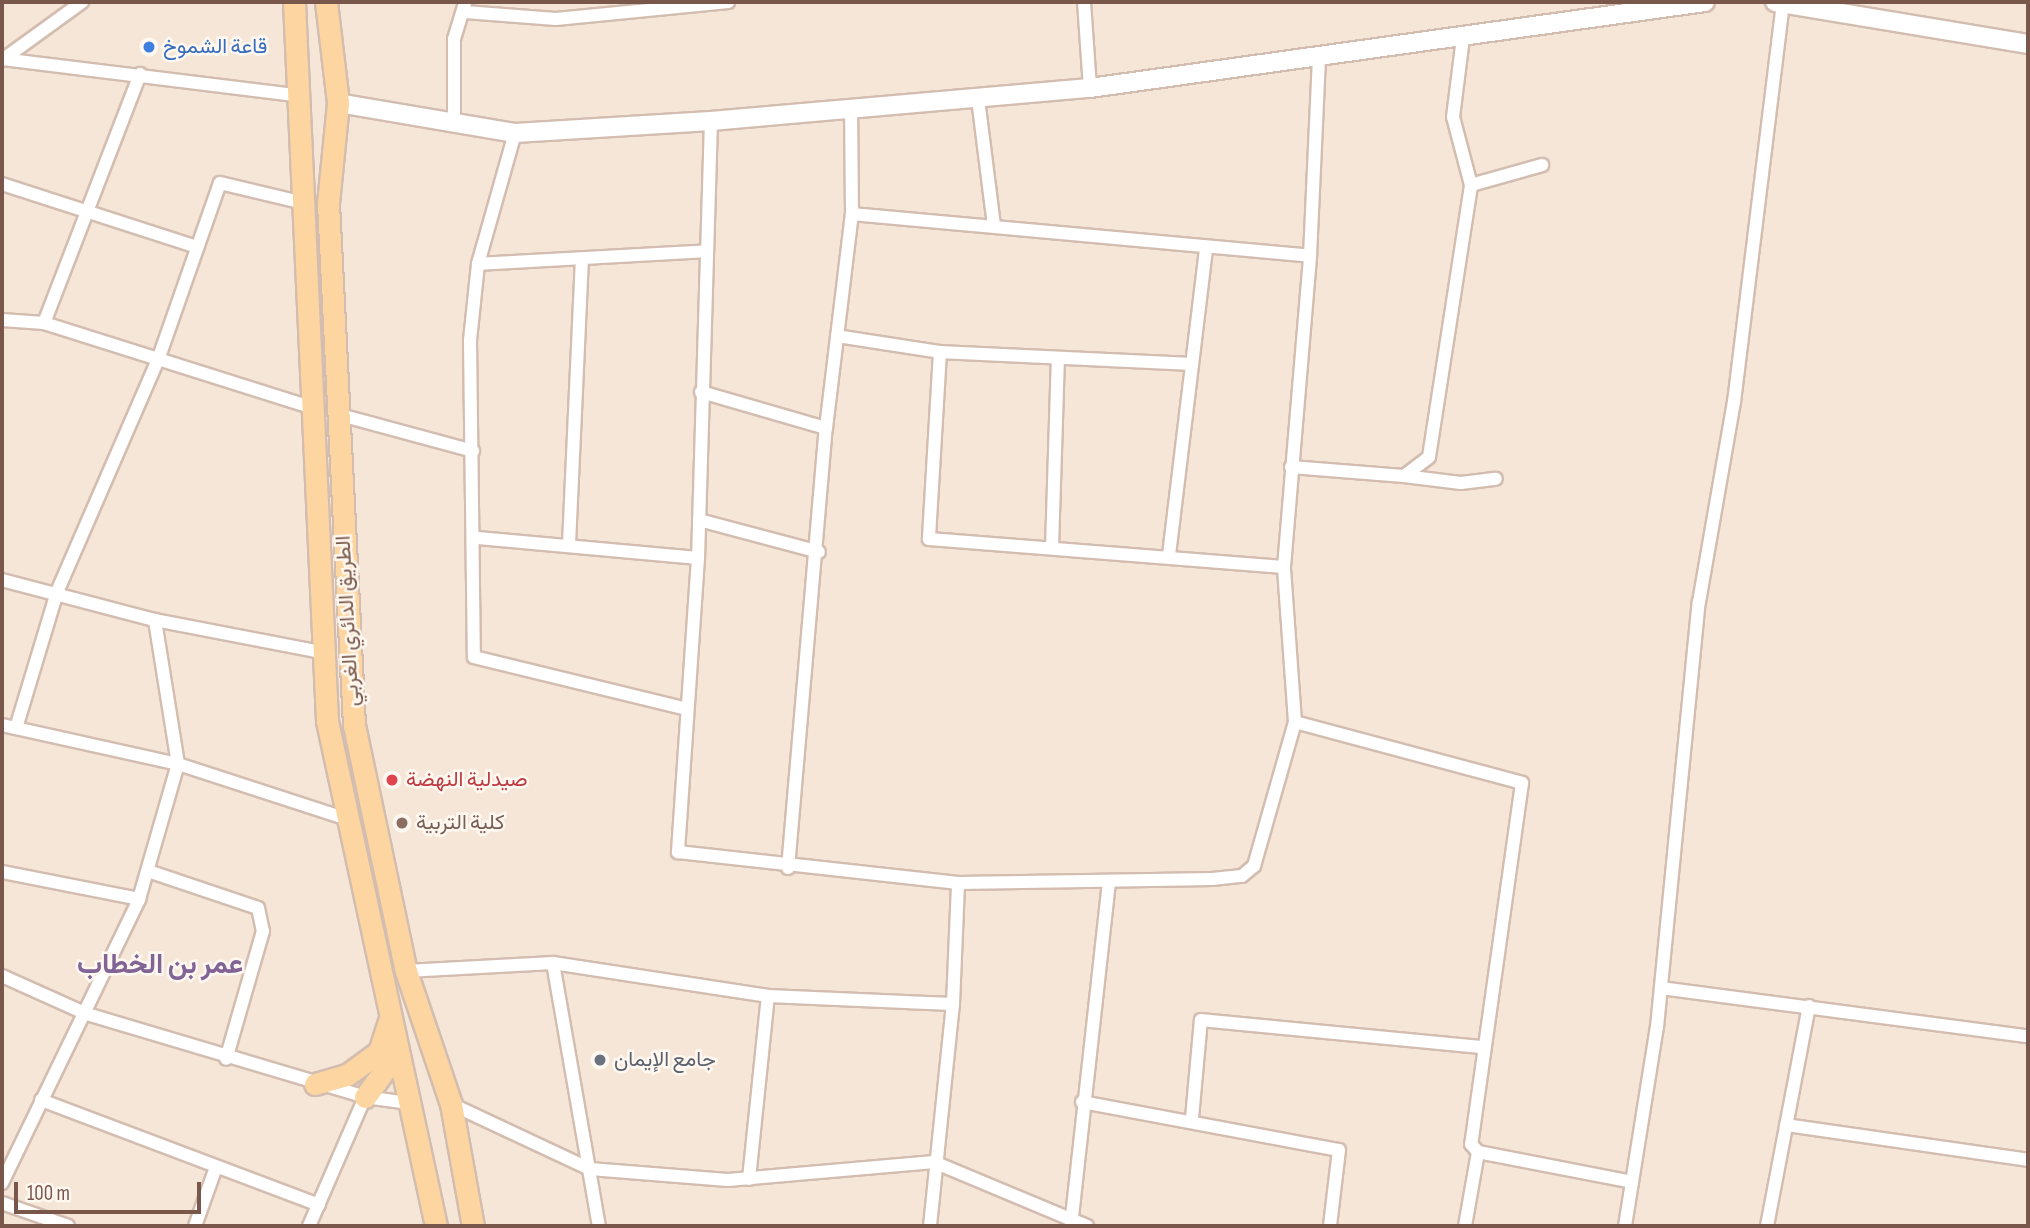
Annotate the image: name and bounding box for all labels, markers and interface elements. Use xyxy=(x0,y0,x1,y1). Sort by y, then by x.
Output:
place label: قاعة الشموخ xyxy=(163,34,267,60)
marker: قاعة الشموخ xyxy=(141,39,157,55)
street label: الطريق الدائري الغربي xyxy=(331,535,365,707)
place label: صيدلية النهضة xyxy=(406,767,528,793)
marker: صيدلية النهضة xyxy=(384,772,400,788)
place label: كلية التربية xyxy=(416,810,505,836)
marker: كلية التربية xyxy=(394,815,410,831)
district label: عمر بن الخطاب xyxy=(77,948,243,982)
place label: جامع الإيمان xyxy=(614,1047,716,1073)
marker: جامع الإيمان xyxy=(592,1052,608,1068)
scale bar xyxy=(18,1168,205,1212)
text: 100 m xyxy=(27,1181,70,1206)

